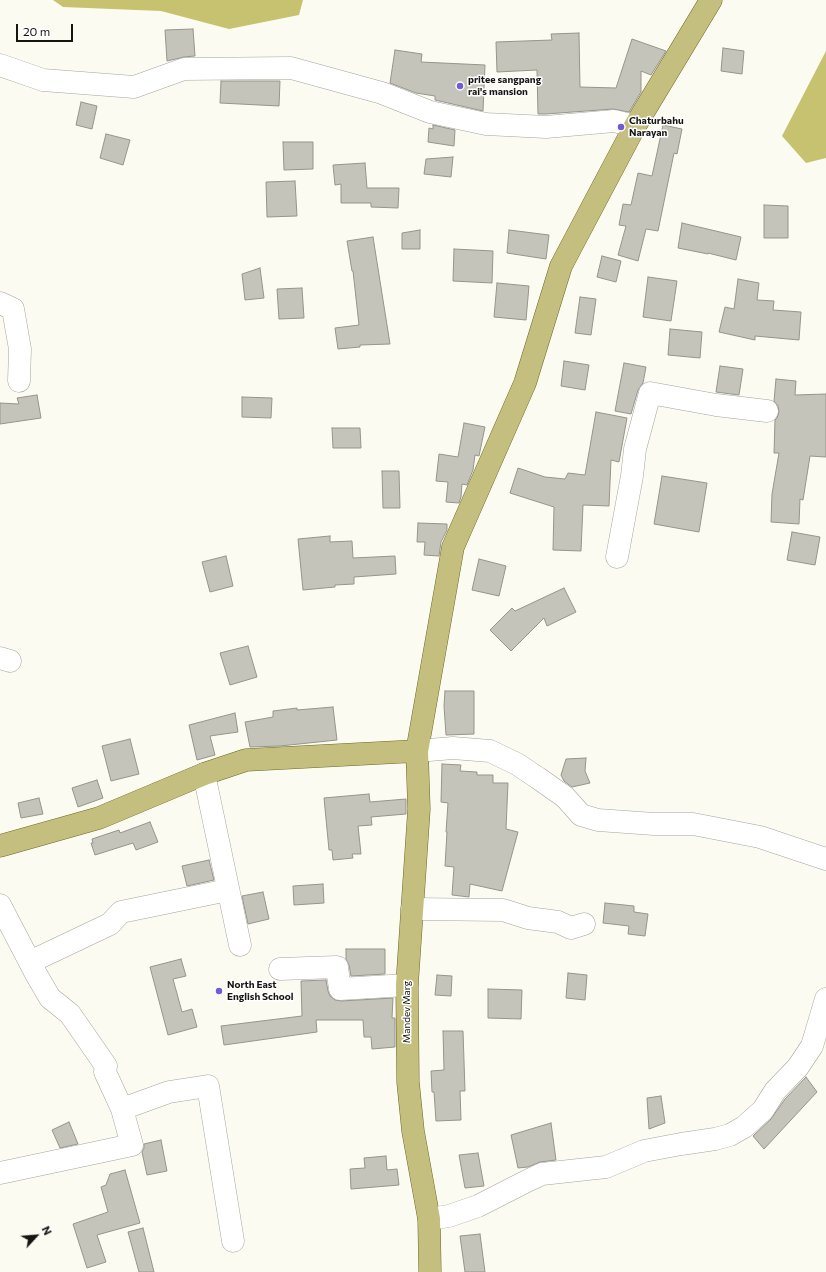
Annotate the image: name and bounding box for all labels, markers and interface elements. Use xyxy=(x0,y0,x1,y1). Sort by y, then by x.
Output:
scale bar xyxy=(18,16,75,42)
text: 20 m xyxy=(23,24,50,38)
place label: pritee sangpang rai's mansion xyxy=(468,74,541,98)
marker: pritee sangpang rai's mansion xyxy=(455,81,465,91)
place label: Chaturbahu Narayan xyxy=(629,115,684,138)
marker: Chaturbahu Narayan xyxy=(616,122,626,132)
place label: North East English School xyxy=(227,979,293,1002)
street label: Mandev Marg xyxy=(401,981,413,1043)
marker: North East English School xyxy=(214,986,224,996)
north arrow xyxy=(16,1216,56,1256)
text: N xyxy=(40,1224,55,1237)

